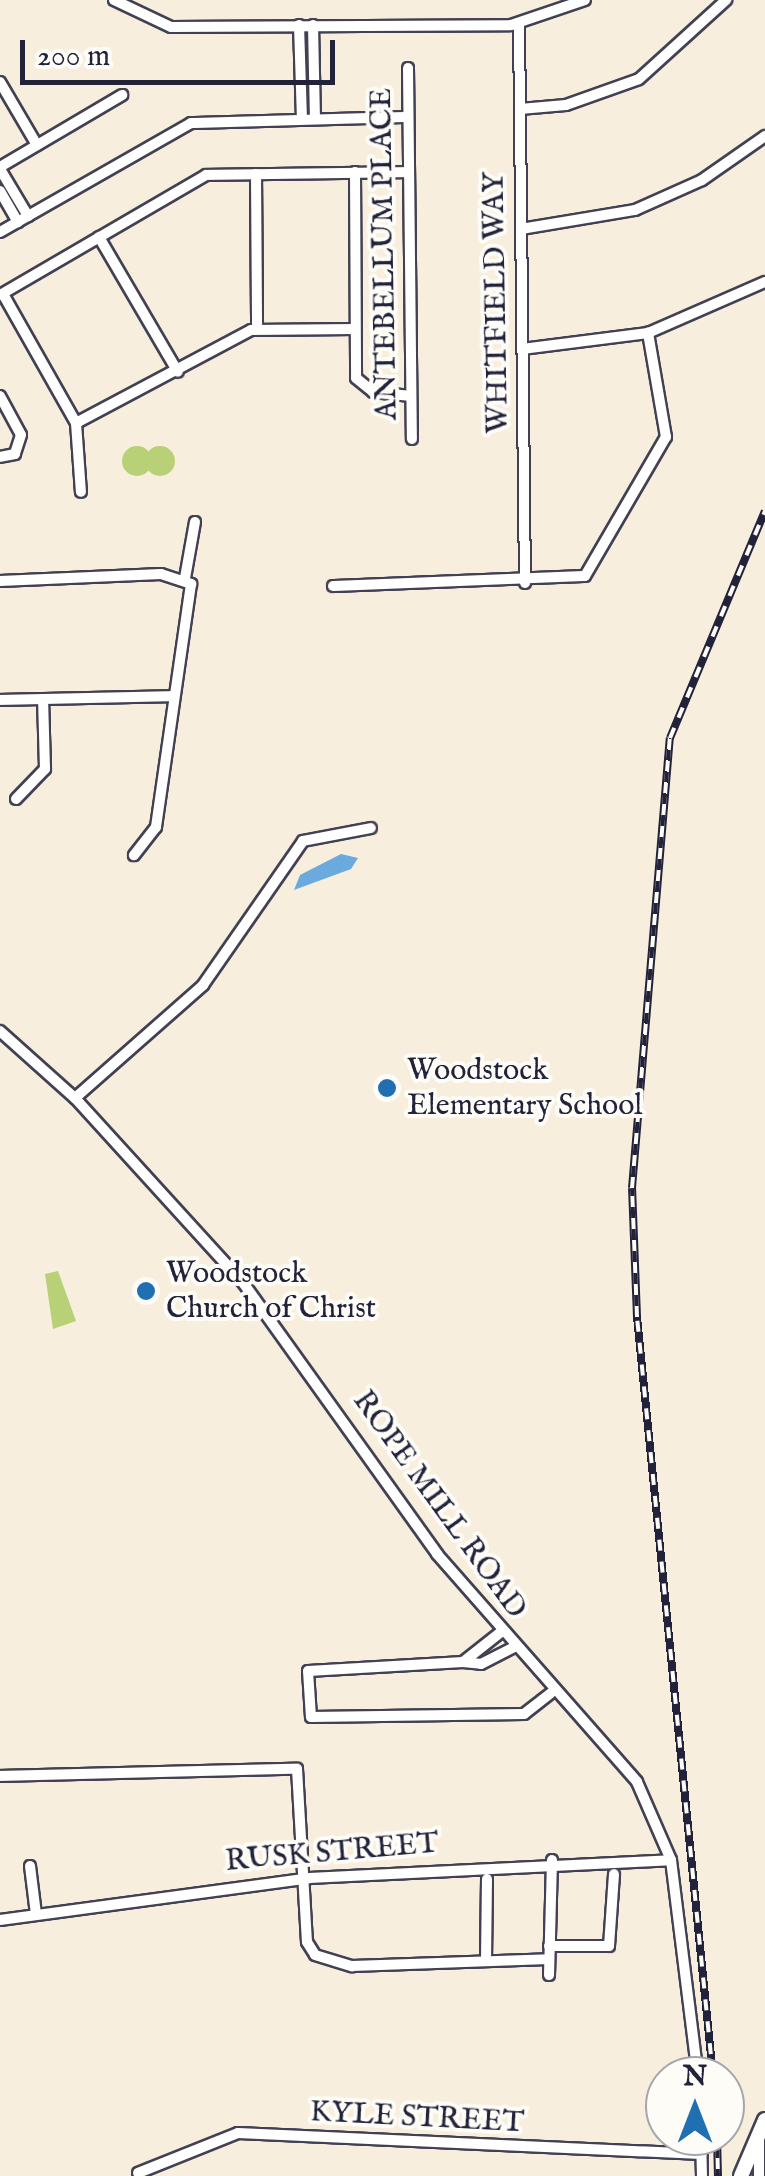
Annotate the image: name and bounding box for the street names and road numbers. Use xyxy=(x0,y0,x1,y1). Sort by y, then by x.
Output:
street label: ANTEBELLUM PLACE xyxy=(364,88,406,420)
street label: WHITFIELD WAY xyxy=(477,172,517,434)
street label: ROPE MILL ROAD xyxy=(344,1384,534,1626)
street label: RUSK STREET xyxy=(224,1826,440,1880)
street label: KYLE STREET xyxy=(309,2094,525,2142)

